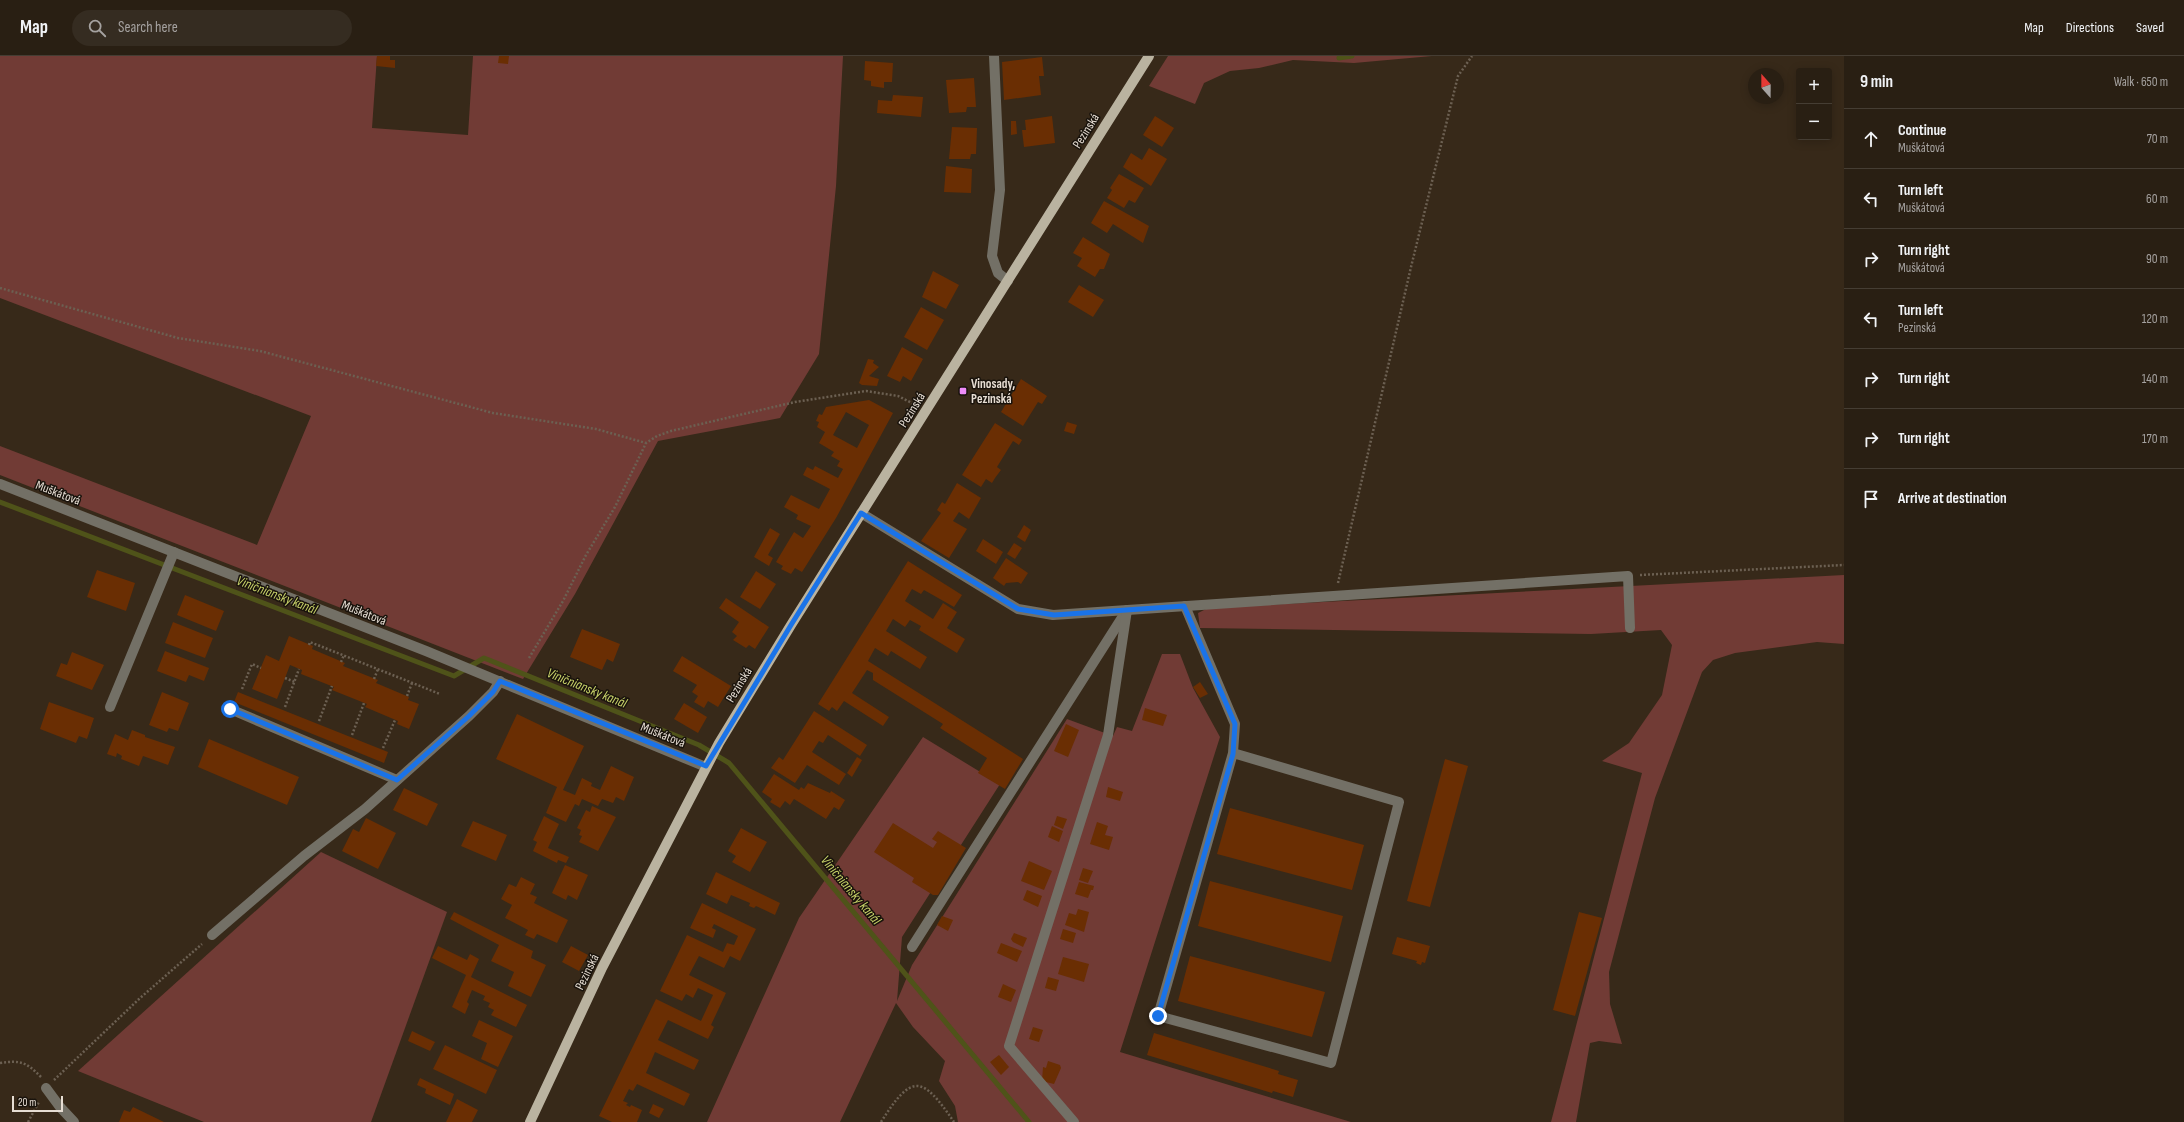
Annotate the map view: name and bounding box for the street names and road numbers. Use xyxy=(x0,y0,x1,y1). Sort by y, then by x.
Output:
street label: Pezinská xyxy=(1069,111,1103,151)
street label: Pezinská xyxy=(895,390,929,430)
street label: Muškátová xyxy=(33,477,83,509)
street label: Muškátová xyxy=(339,597,389,629)
street label: Pezinská xyxy=(722,665,756,705)
street label: Muškátová xyxy=(638,719,688,751)
street label: Pezinská xyxy=(571,951,603,993)

